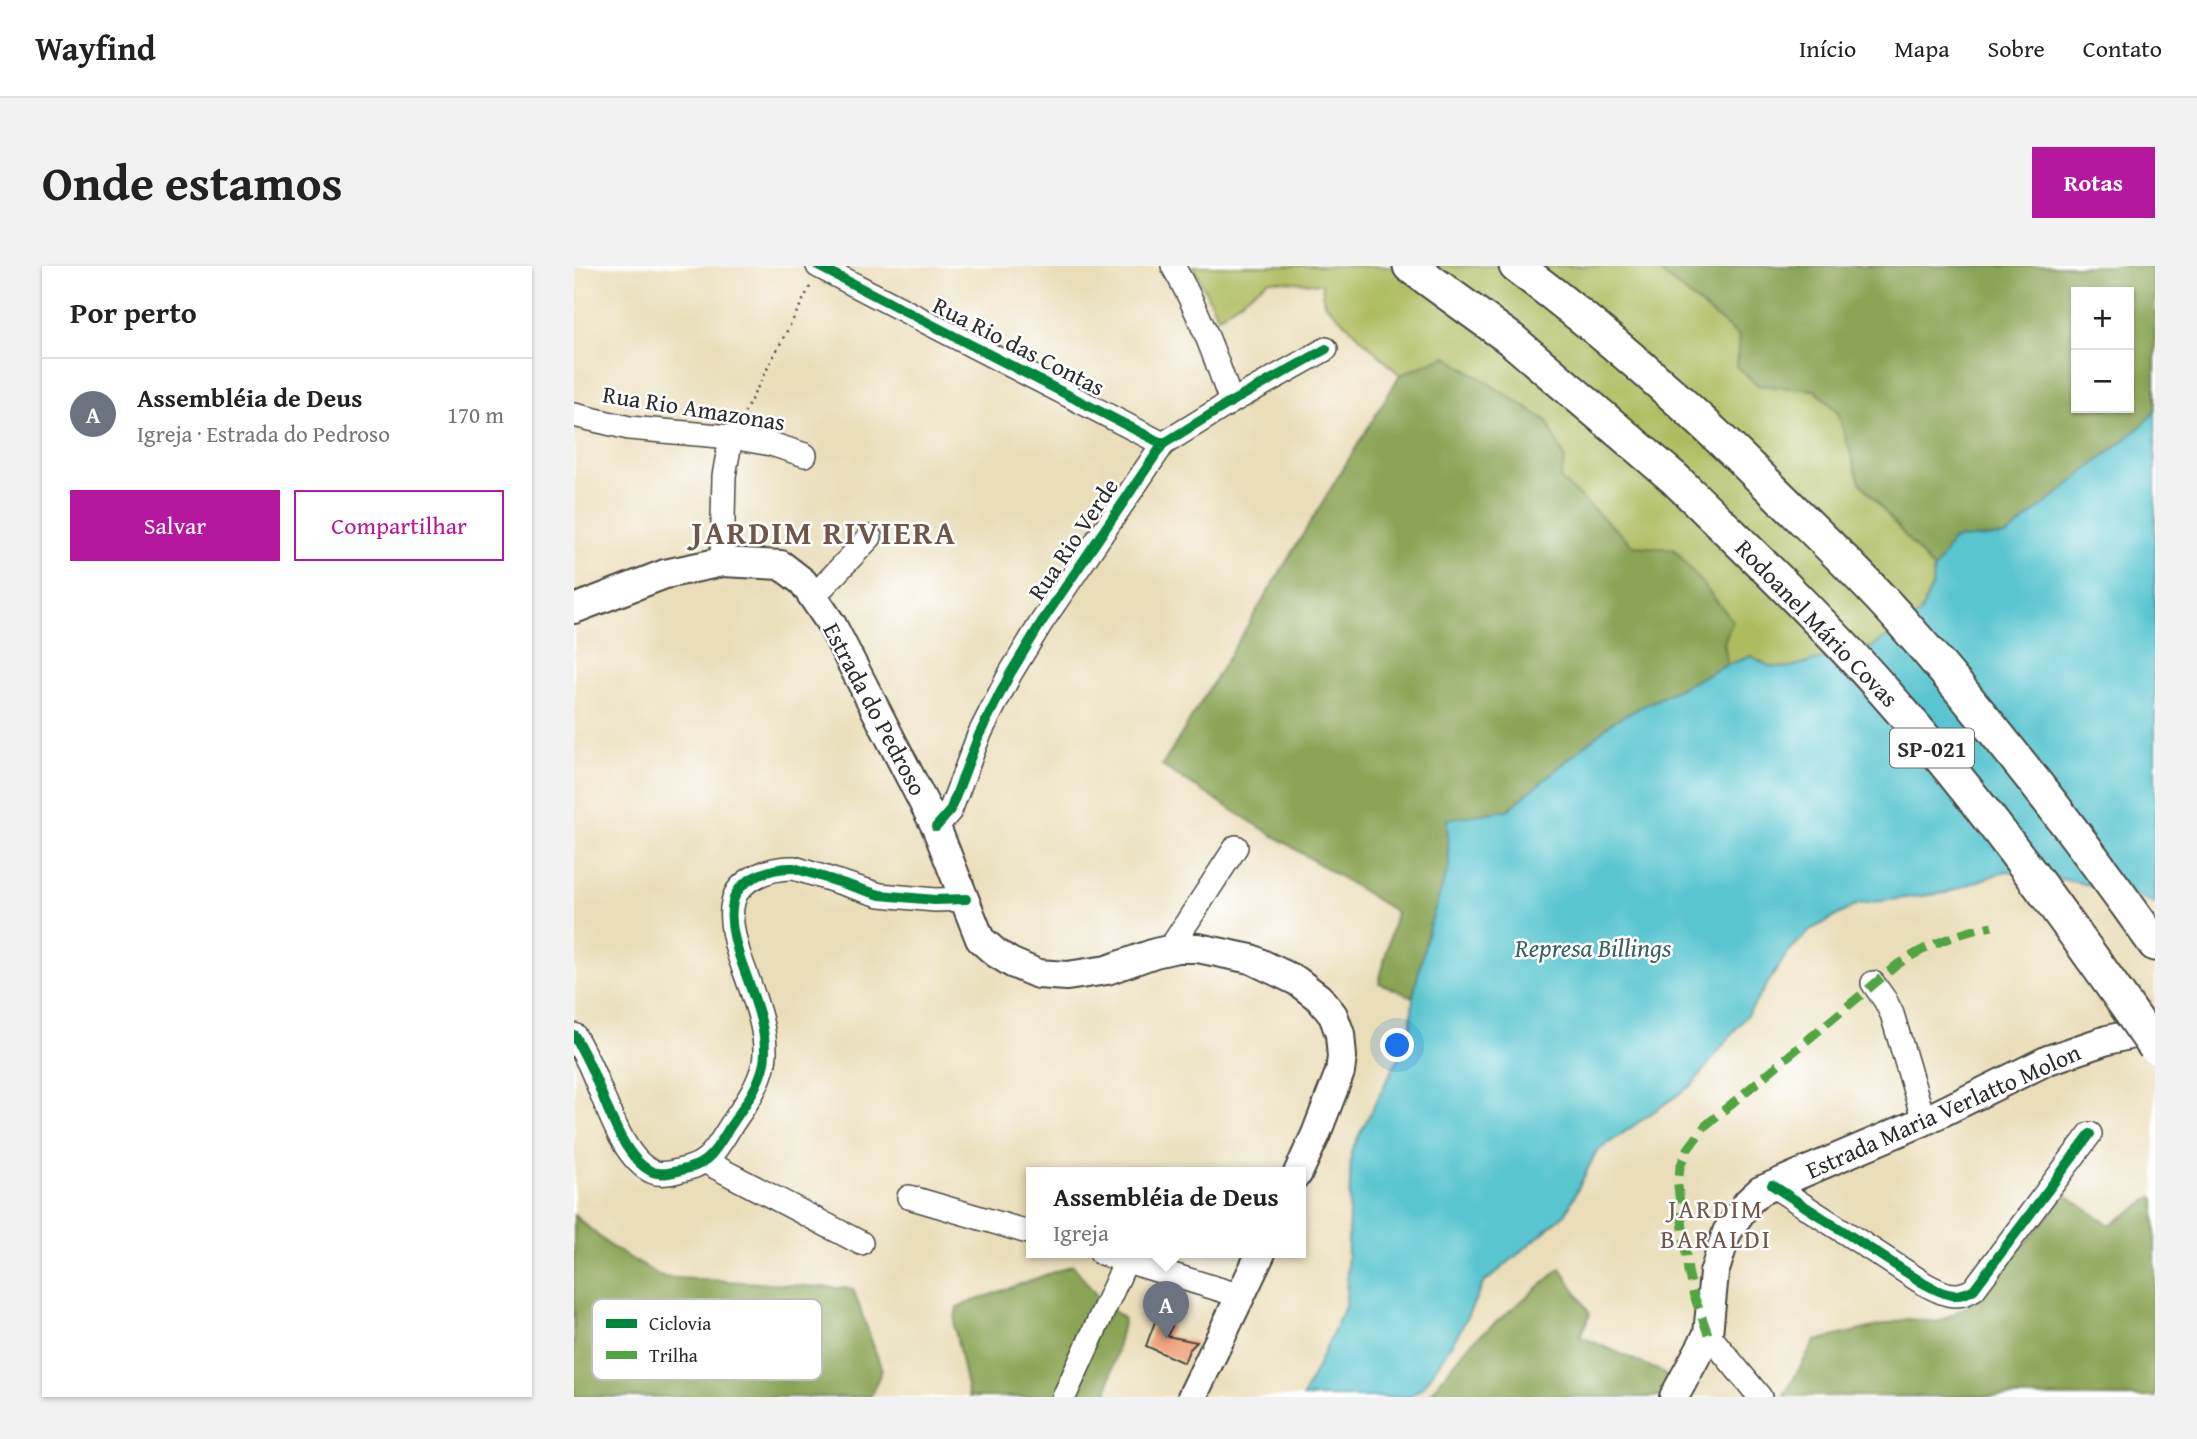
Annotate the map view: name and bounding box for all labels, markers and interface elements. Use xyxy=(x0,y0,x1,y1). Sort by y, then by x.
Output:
text: Wayfind xyxy=(35,24,156,72)
text: Início xyxy=(1799,31,1856,66)
text: Mapa xyxy=(1894,31,1950,66)
text: Sobre xyxy=(1988,31,2045,66)
text: Contato xyxy=(2083,31,2162,66)
text: Onde estamos xyxy=(42,146,343,218)
button: Rotas xyxy=(2032,147,2155,218)
map controls xyxy=(2071,287,2134,413)
button: + xyxy=(2071,287,2134,350)
street label: Rua Rio das Contas xyxy=(927,288,1111,404)
text: Por perto xyxy=(70,290,197,334)
button: − xyxy=(2071,350,2134,413)
street label: Rua Rio Amazonas xyxy=(600,376,788,440)
text: Assembléia de Deus xyxy=(137,378,362,417)
text: A xyxy=(86,398,100,431)
text: 170 m xyxy=(447,398,504,431)
text: Igreja · Estrada do Pedroso xyxy=(137,417,390,450)
street label: Rua Rio Verde xyxy=(1019,471,1127,607)
button: Salvar xyxy=(70,490,280,561)
button: Compartilhar xyxy=(294,490,504,561)
district label: JARDIM RIVIERA xyxy=(686,509,957,556)
street label: Rodoanel Mário Covas xyxy=(1727,531,1907,715)
street label: Estrada do Pedroso xyxy=(815,616,935,802)
road number: SP-021 xyxy=(1890,728,1974,768)
water label: Represa Billings xyxy=(1514,928,1672,967)
your location xyxy=(1380,1028,1414,1062)
street label: Estrada Maria Verlatto Molon xyxy=(1800,1034,2086,1187)
popup xyxy=(1026,1167,1306,1258)
text: Assembléia de Deus xyxy=(1053,1177,1279,1216)
district label: JARDIM BARALDI xyxy=(1660,1189,1772,1258)
text: Igreja xyxy=(1053,1216,1109,1249)
pin: A xyxy=(1143,1281,1189,1339)
legend xyxy=(592,1299,822,1380)
text: Ciclovia xyxy=(649,1309,711,1337)
text: Trilha xyxy=(649,1341,698,1369)

